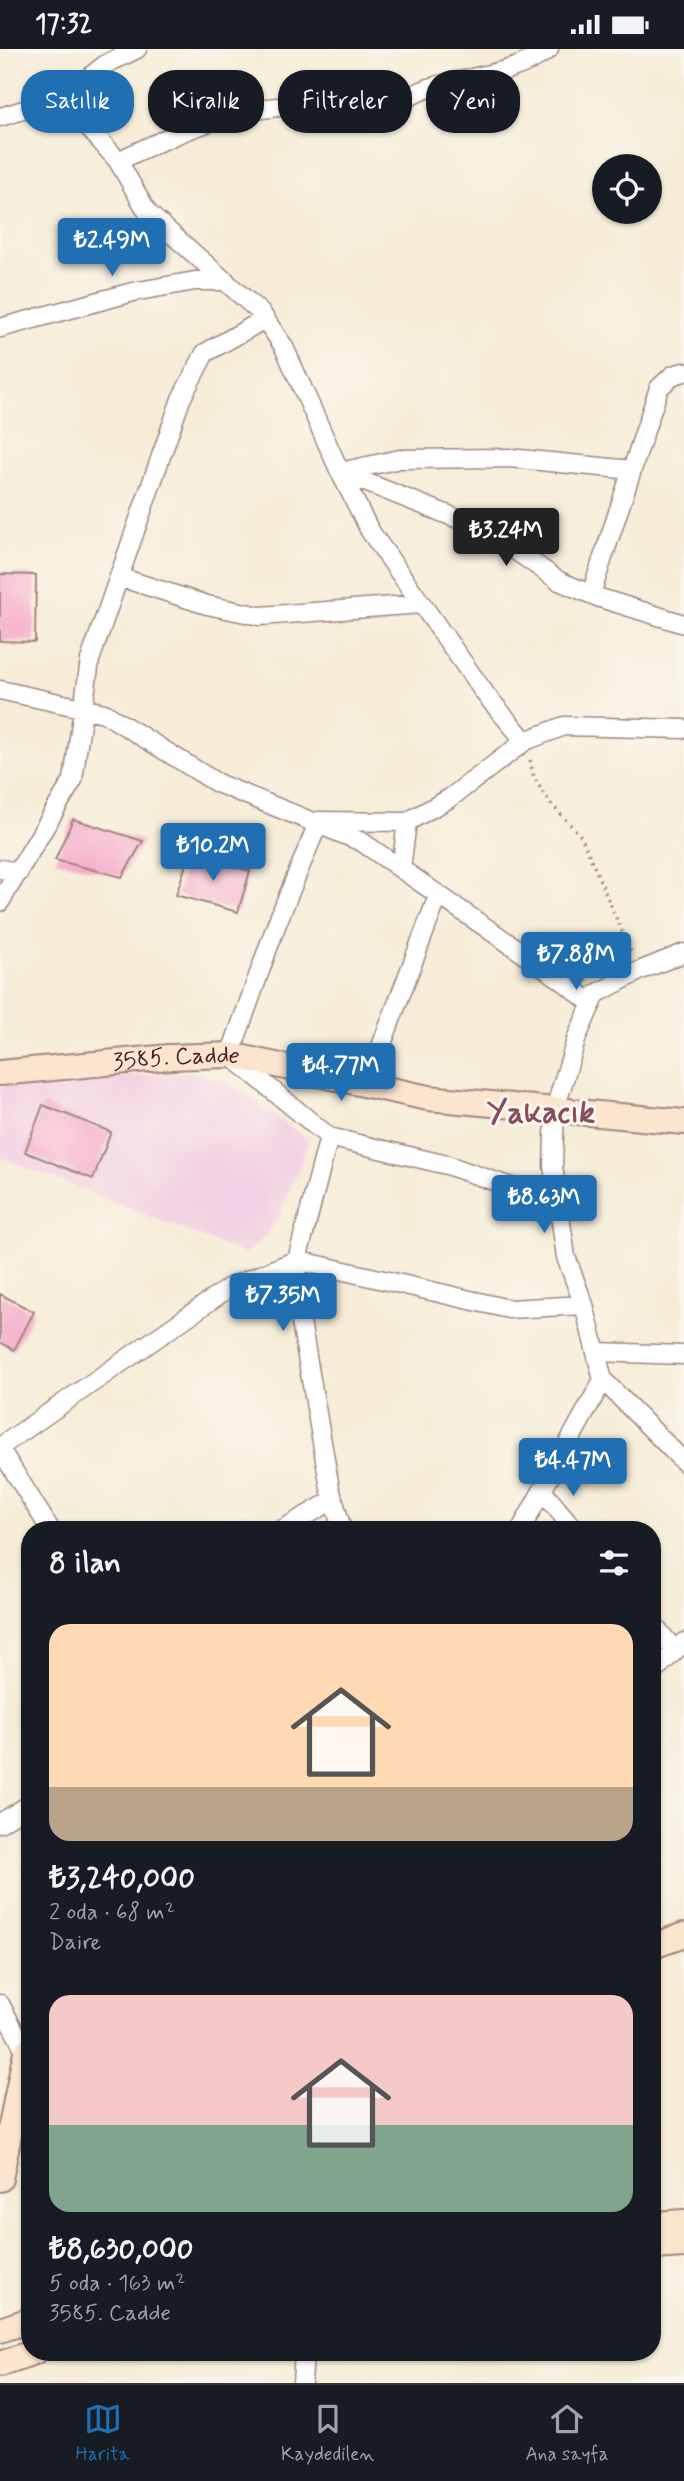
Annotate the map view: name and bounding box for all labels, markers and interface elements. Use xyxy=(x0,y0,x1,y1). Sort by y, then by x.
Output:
text: 17:32 xyxy=(35,8,92,42)
chip: Satılık xyxy=(21,70,134,133)
chip: Kiralık xyxy=(148,70,264,133)
chip: Filtreler xyxy=(278,70,412,133)
chip: Yeni xyxy=(426,70,520,133)
map controls xyxy=(592,154,662,224)
button: locate xyxy=(592,154,662,224)
pin: ₺2.49M xyxy=(55,219,169,278)
text: ₺2.49M xyxy=(74,226,150,256)
pin: ₺3.24M xyxy=(449,509,563,568)
text: ₺3.24M xyxy=(469,516,543,546)
pin: ₺10.2M xyxy=(156,823,270,883)
text: ₺10.2M xyxy=(177,831,249,861)
pin: ₺7.88M xyxy=(519,933,633,992)
text: ₺7.88M xyxy=(537,940,615,970)
street label: 3585. Cadde xyxy=(111,1040,243,1078)
pin: ₺4.77M xyxy=(284,1044,398,1103)
text: ₺4.77M xyxy=(302,1051,380,1081)
district label: Yakacık xyxy=(487,1092,595,1134)
pin: ₺8.63M xyxy=(487,1175,601,1235)
text: ₺8.63M xyxy=(508,1183,580,1213)
pin: ₺7.35M xyxy=(226,1273,340,1333)
text: ₺7.35M xyxy=(246,1281,320,1311)
pin: ₺4.47M xyxy=(516,1439,630,1498)
text: ₺4.47M xyxy=(535,1446,611,1476)
text: 8 ilan xyxy=(49,1544,121,1583)
icon: filters xyxy=(595,1544,633,1582)
icon: home xyxy=(278,1669,404,1795)
text: ₺3,240,000 xyxy=(49,1859,195,1898)
text: 2 oda · 68 m² xyxy=(49,1898,175,1928)
text: Daire xyxy=(49,1928,101,1958)
icon: home xyxy=(278,2040,404,2166)
text: ₺8,630,000 xyxy=(49,2230,194,2269)
text: 5 oda · 163 m² xyxy=(49,2269,185,2299)
text: 3585. Cadde xyxy=(49,2299,171,2329)
tab: Harita xyxy=(76,2400,130,2467)
tab: Kaydedilen xyxy=(281,2400,374,2467)
tab: Ana sayfa xyxy=(525,2400,608,2467)

